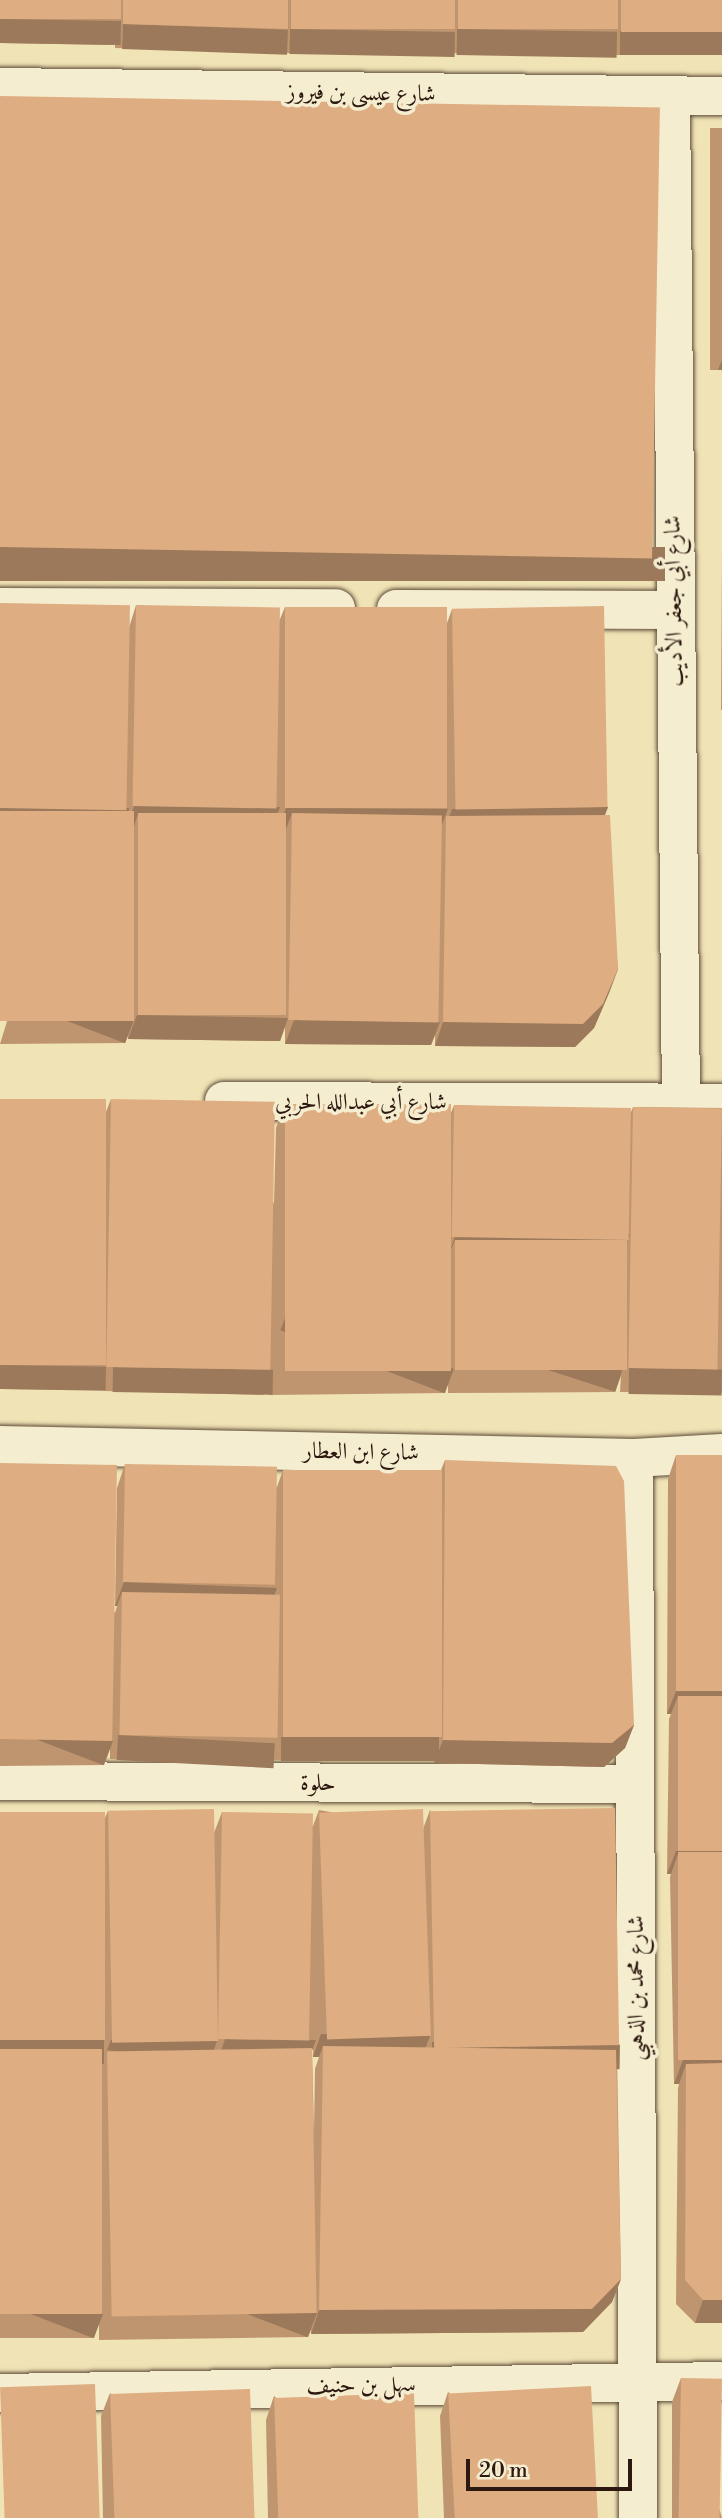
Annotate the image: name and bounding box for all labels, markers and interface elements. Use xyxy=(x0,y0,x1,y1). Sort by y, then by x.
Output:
street label: شارع عيسى بن فيروز xyxy=(286,78,436,108)
street label: شارع أبي جعفر الأديب xyxy=(659,515,689,687)
street label: شارع أبي عبدالله الحربي xyxy=(275,1088,447,1116)
street label: شارع ابن العطار xyxy=(303,1437,419,1467)
street label: حلوة xyxy=(300,1769,336,1797)
street label: شارع محمد بن الذهبي xyxy=(622,1915,650,2061)
street label: سهل بن حنيف xyxy=(306,2370,416,2400)
scale bar xyxy=(470,2444,636,2488)
text: 20 m xyxy=(479,2458,528,2484)

